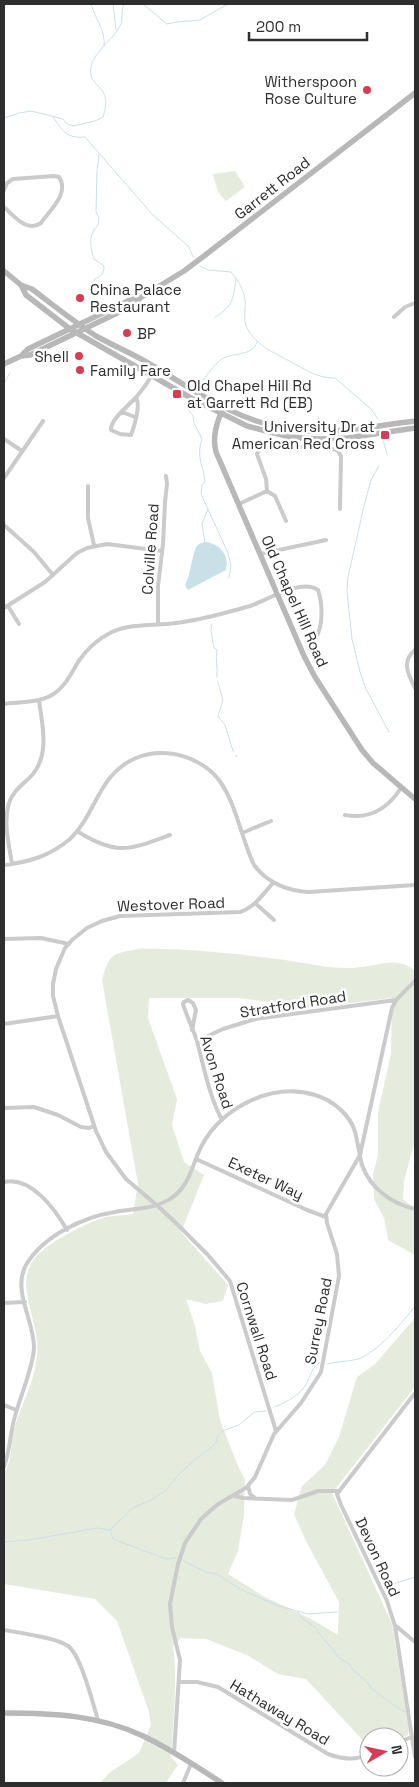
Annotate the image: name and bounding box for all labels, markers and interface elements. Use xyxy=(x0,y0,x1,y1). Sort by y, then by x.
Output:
scale bar xyxy=(249,10,366,42)
text: 200 m xyxy=(256,17,301,36)
place label: Witherspoon Rose Culture xyxy=(264,72,357,108)
marker: Witherspoon Rose Culture xyxy=(361,84,373,96)
street label: Garrett Road xyxy=(230,153,314,223)
place label: China Palace Restaurant xyxy=(90,280,182,316)
marker: China Palace Restaurant xyxy=(74,292,86,304)
place label: BP xyxy=(137,324,156,343)
marker: BP xyxy=(121,327,133,339)
place label: Shell xyxy=(34,347,69,366)
marker: Shell xyxy=(73,350,85,362)
place label: Family Fare xyxy=(90,361,171,380)
marker: Family Fare xyxy=(74,364,86,376)
place label: Old Chapel Hill Rd at Garrett Rd (EB) xyxy=(187,376,313,413)
marker: Old Chapel Hill Rd at Garrett Rd (EB) xyxy=(171,388,183,400)
place label: University Dr at American Red Cross xyxy=(232,417,375,453)
marker: University Dr at American Red Cross xyxy=(379,429,391,441)
street label: Colville Road xyxy=(137,503,163,595)
street label: Old Chapel Hill Road xyxy=(257,532,333,670)
street label: Westover Road xyxy=(117,893,225,915)
street label: Stratford Road xyxy=(238,986,348,1022)
street label: Avon Road xyxy=(196,1033,238,1111)
street label: Exeter Way xyxy=(225,1152,307,1204)
street label: Surrey Road xyxy=(300,1276,336,1366)
street label: Cornwall Road xyxy=(232,1279,282,1383)
street label: Devon Road xyxy=(351,1514,405,1600)
street label: Hathaway Road xyxy=(227,1675,333,1749)
north arrow xyxy=(359,1727,409,1777)
text: N xyxy=(387,1744,406,1756)

